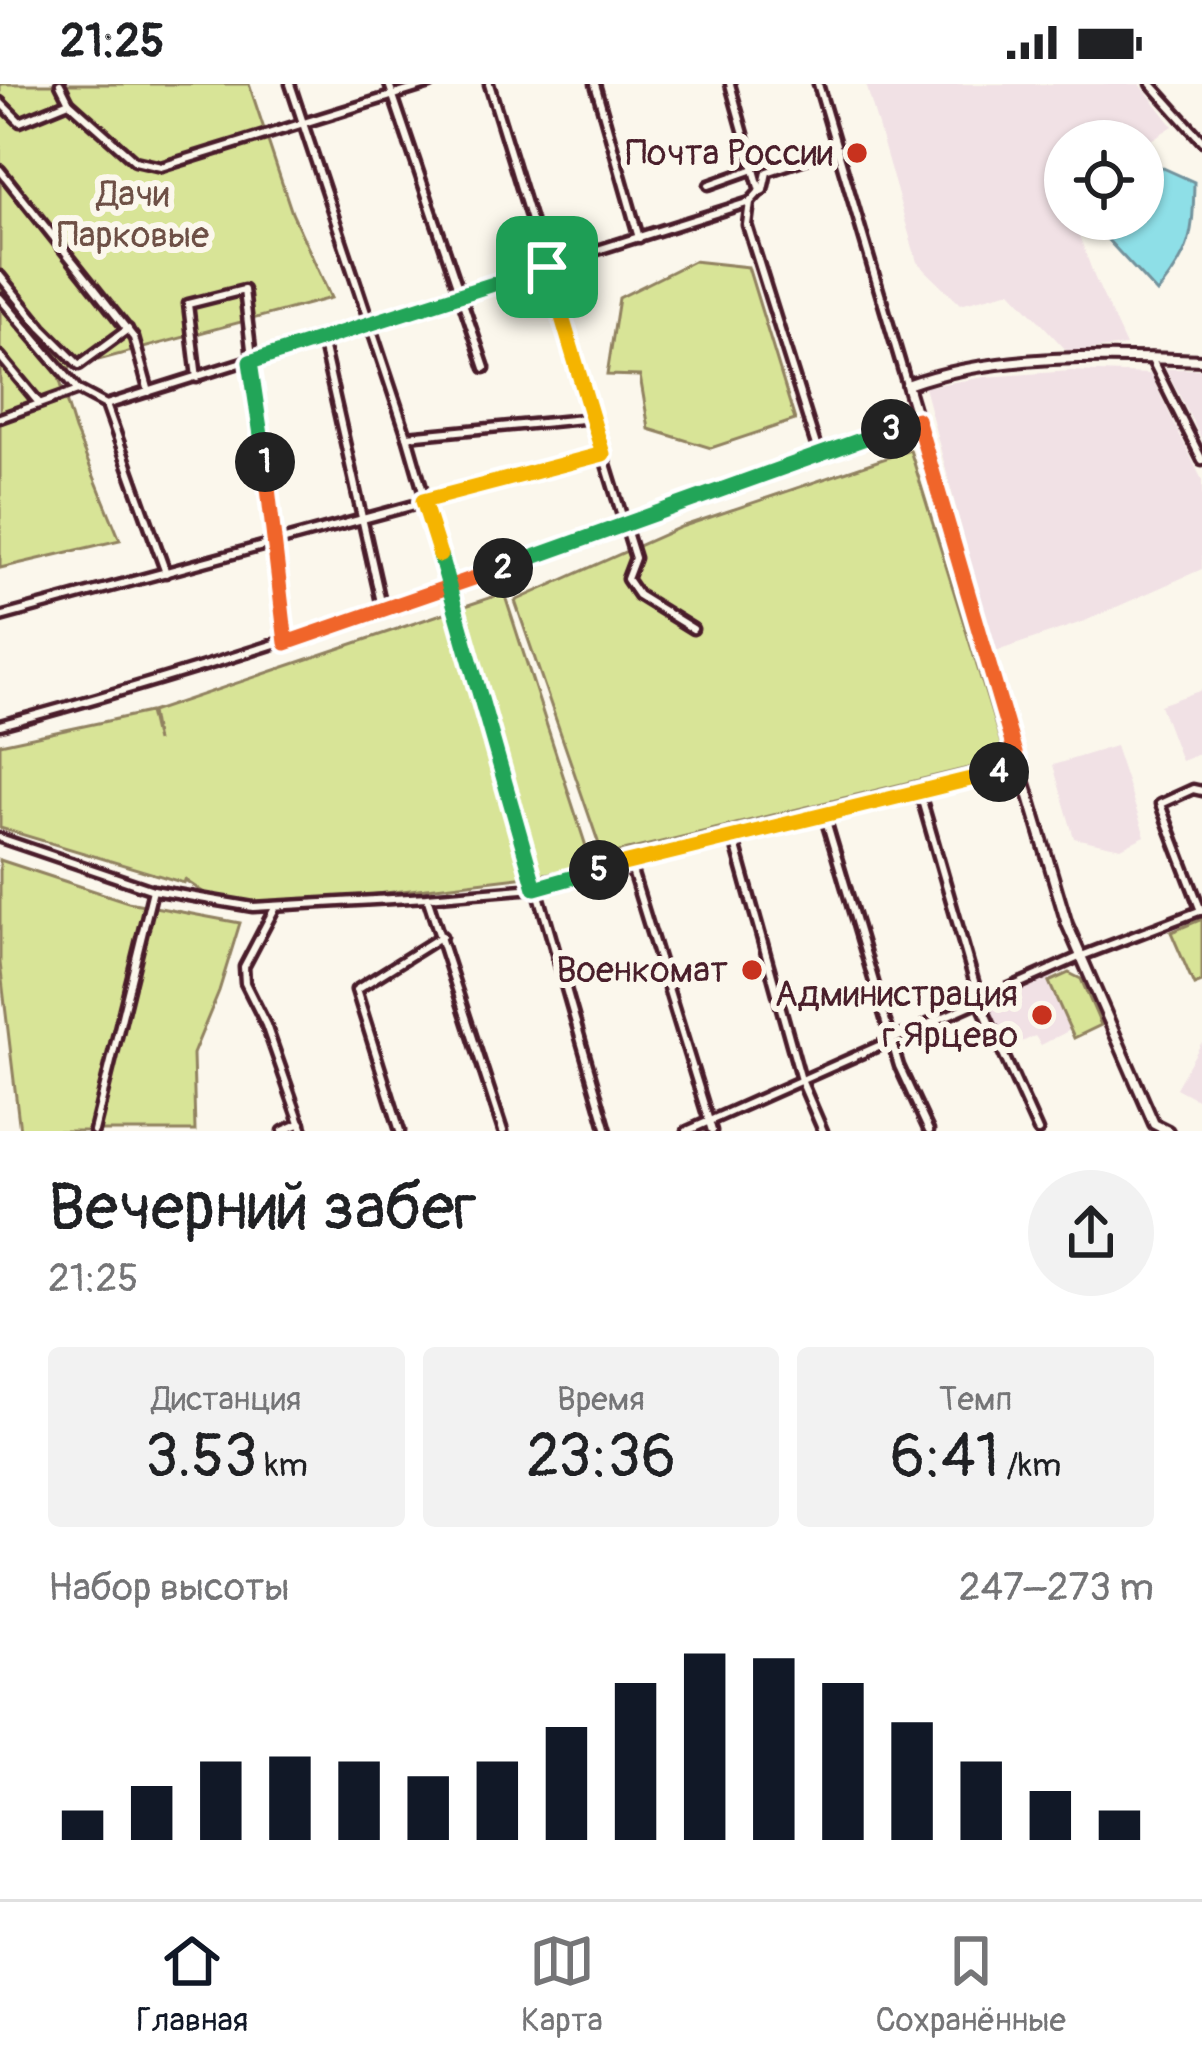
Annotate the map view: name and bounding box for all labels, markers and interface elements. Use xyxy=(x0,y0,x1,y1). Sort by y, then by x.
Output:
text: 21:25 xyxy=(60,14,164,70)
map controls xyxy=(1044,120,1164,240)
button: locate xyxy=(1044,120,1164,240)
place label: Почта России xyxy=(625,131,833,176)
marker: Почта России xyxy=(844,140,870,166)
park label: Дачи Парковые xyxy=(57,172,209,258)
pin xyxy=(496,216,598,318)
icon: arrive xyxy=(514,234,580,300)
pin: 3 xyxy=(861,399,921,459)
text: 3 xyxy=(882,408,900,449)
pin: 1 xyxy=(235,432,295,492)
text: 1 xyxy=(259,441,271,482)
pin: 2 xyxy=(473,538,533,598)
text: 2 xyxy=(494,547,512,588)
pin: 4 xyxy=(969,742,1029,802)
text: 4 xyxy=(989,751,1009,792)
pin: 5 xyxy=(569,840,629,900)
text: 5 xyxy=(590,849,608,890)
place label: Военкомат xyxy=(556,948,728,993)
marker: Военкомат xyxy=(739,957,765,983)
place label: Администрация г.Ярцево xyxy=(774,972,1018,1058)
marker: Администрация г.Ярцево xyxy=(1029,1002,1055,1028)
text: Вечерний забег xyxy=(48,1167,477,1250)
button: share xyxy=(1028,1170,1154,1296)
text: 21:25 xyxy=(48,1254,138,1303)
text: Дистанция xyxy=(151,1379,301,1420)
text: Время xyxy=(557,1379,645,1420)
text: Темп xyxy=(939,1379,1012,1420)
text: 3.53 xyxy=(145,1420,258,1495)
text: 23:36 xyxy=(526,1420,676,1495)
text: 6:41 xyxy=(890,1420,999,1495)
text: km xyxy=(258,1445,308,1486)
text: /km xyxy=(999,1445,1061,1486)
text: Набор высоты xyxy=(48,1563,290,1612)
text: 247–273 m xyxy=(959,1563,1154,1612)
tab: Главная xyxy=(136,1928,248,2041)
tab: Карта xyxy=(521,1928,603,2041)
tab: Сохранённые xyxy=(875,1928,1066,2041)

